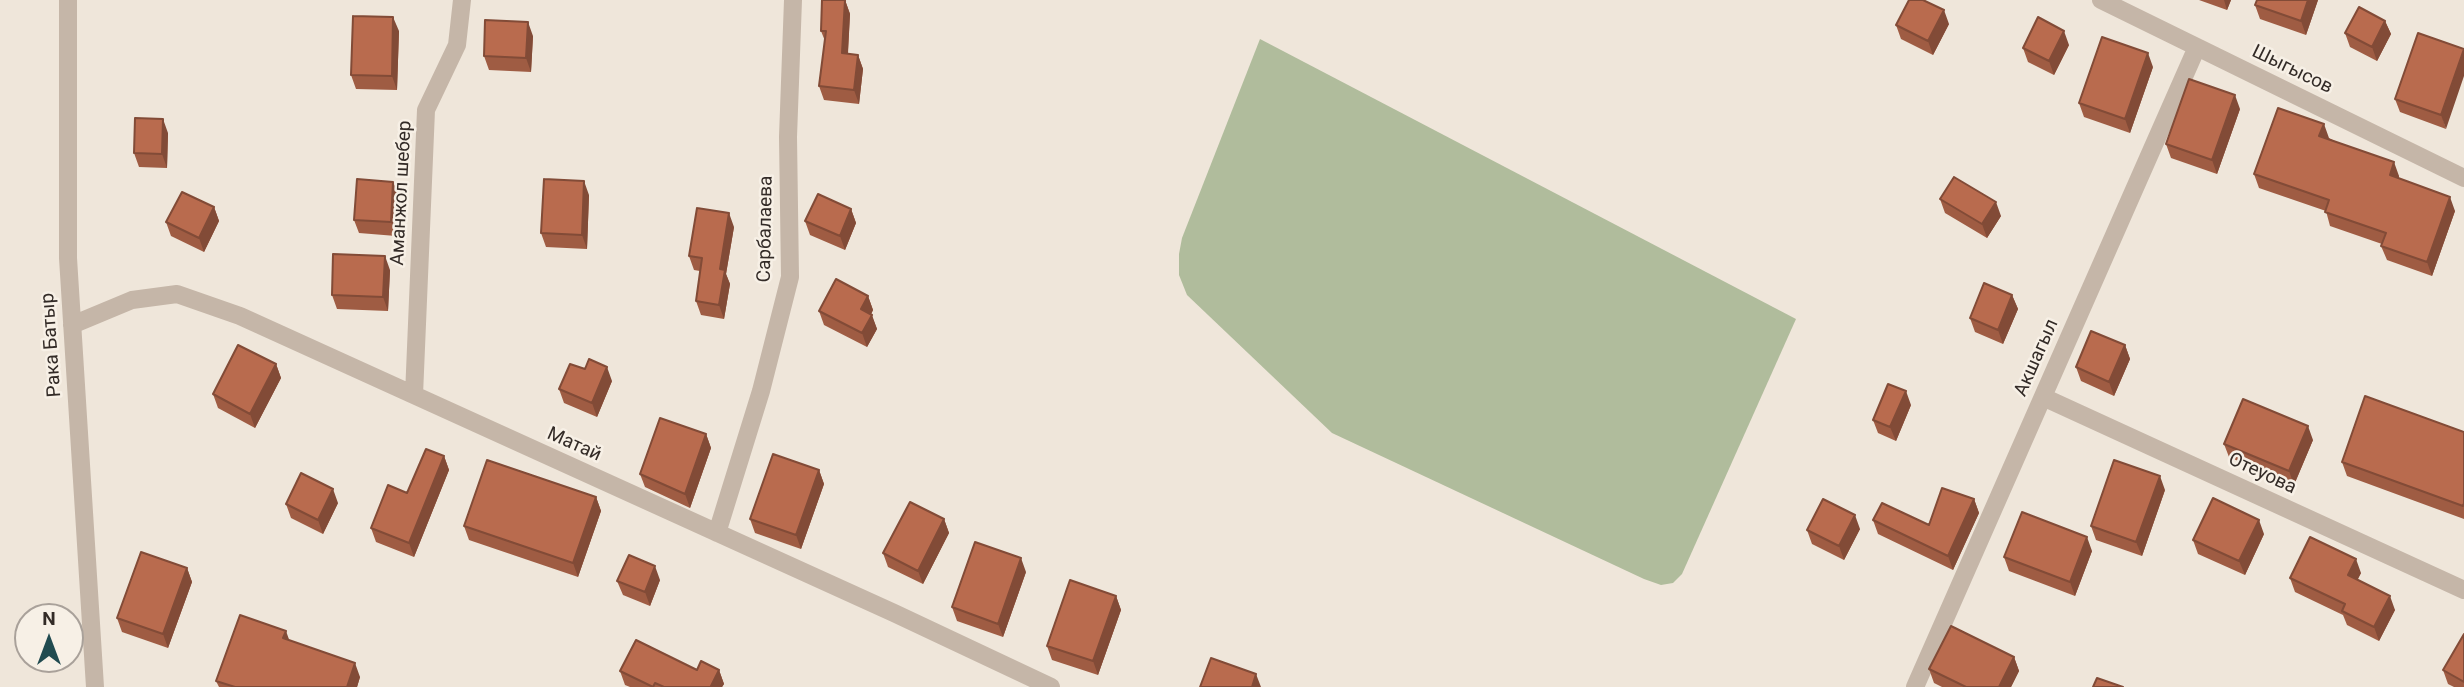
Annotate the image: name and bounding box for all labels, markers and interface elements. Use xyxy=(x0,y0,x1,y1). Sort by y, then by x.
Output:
street label: Шыгысов xyxy=(2248,41,2336,99)
street label: Аманжол шебер xyxy=(387,120,417,266)
street label: Сарбалаева xyxy=(754,175,778,283)
street label: Рака Батыр xyxy=(37,292,67,398)
street label: Акшагыл xyxy=(2010,316,2064,400)
street label: Матай xyxy=(543,423,605,467)
street label: Отеуова xyxy=(2224,448,2300,500)
north arrow xyxy=(14,603,84,673)
text: N xyxy=(42,607,56,630)

